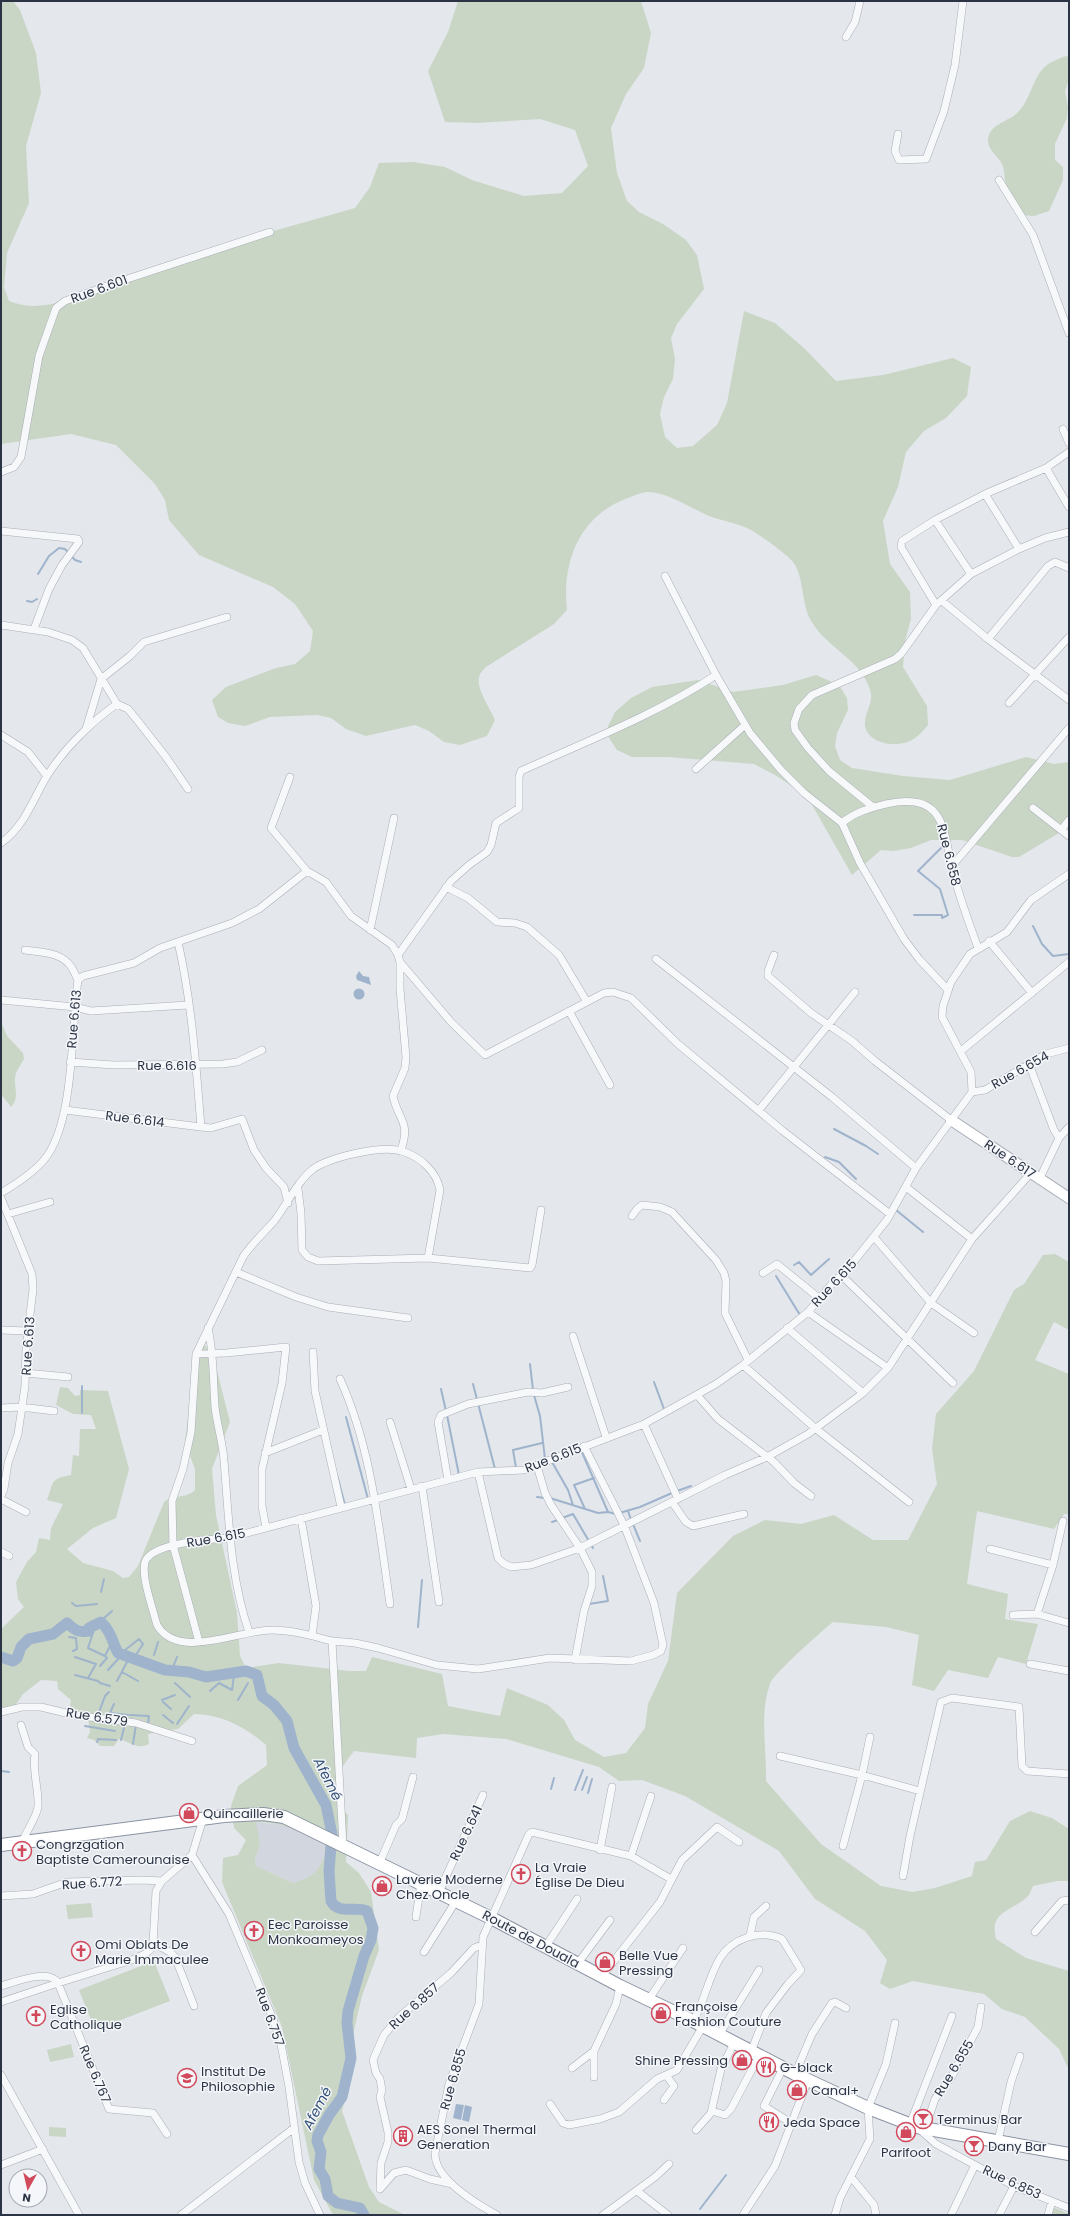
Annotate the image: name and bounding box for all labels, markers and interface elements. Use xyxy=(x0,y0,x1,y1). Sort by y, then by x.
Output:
street label: Rue 6.601 xyxy=(68,270,130,308)
street label: Rue 6.658 xyxy=(932,822,966,888)
street label: Rue 6.613 xyxy=(62,989,86,1049)
street label: Rue 6.654 xyxy=(988,1046,1052,1094)
street label: Rue 6.616 xyxy=(137,1056,197,1075)
street label: Rue 6.614 xyxy=(104,1106,166,1132)
street label: Rue 6.617 xyxy=(981,1135,1039,1183)
street label: Rue 6.615 xyxy=(807,1255,861,1311)
street label: Rue 6.613 xyxy=(16,1316,40,1376)
street label: Rue 6.615 xyxy=(522,1439,584,1477)
street label: Rue 6.615 xyxy=(185,1523,247,1553)
street label: Rue 6.579 xyxy=(65,1703,129,1731)
water label: Afemé xyxy=(308,1753,347,1804)
shop icon: Quincaillerie xyxy=(178,1802,200,1824)
street label: Rue 6.641 xyxy=(445,1802,487,1864)
place label: Quincaillerie xyxy=(203,1804,284,1823)
place label: Congrzgation Baptiste Camerounaise xyxy=(36,1835,189,1869)
church icon: Congrzgation Baptiste Camerounaise xyxy=(11,1840,33,1862)
place label: La Vraie Église De Dieu xyxy=(535,1858,625,1892)
church icon: La Vraie Église De Dieu xyxy=(510,1863,532,1885)
place label: Laverie Moderne Chez Oncle xyxy=(396,1870,503,1904)
street label: Rue 6.772 xyxy=(61,1871,123,1895)
shop icon: Laverie Moderne Chez Oncle xyxy=(371,1875,393,1897)
street label: Route de Douala xyxy=(479,1905,583,1973)
place label: Eec Paroisse Monkoameyos xyxy=(268,1915,364,1949)
church icon: Eec Paroisse Monkoameyos xyxy=(243,1920,265,1942)
place label: Omi Oblats De Marie Immaculee xyxy=(95,1935,209,1969)
church icon: Omi Oblats De Marie Immaculee xyxy=(70,1940,92,1962)
place label: Belle Vue Pressing xyxy=(619,1946,678,1980)
shop icon: Belle Vue Pressing xyxy=(594,1951,616,1973)
street label: Rue 6.857 xyxy=(385,1978,443,2034)
street label: Rue 6.757 xyxy=(251,1985,289,2049)
place label: Françoise Fashion Couture xyxy=(675,1997,781,2031)
place label: Eglise Catholique xyxy=(50,2000,122,2034)
shop icon: Françoise Fashion Couture xyxy=(650,2002,672,2024)
church icon: Eglise Catholique xyxy=(25,2005,47,2027)
street label: Rue 6.655 xyxy=(930,2036,978,2100)
street label: Rue 6.767 xyxy=(74,2042,116,2106)
street label: Rue 6.855 xyxy=(435,2046,471,2112)
shop icon: Shine Pressing xyxy=(731,2049,753,2071)
place label: Shine Pressing xyxy=(635,2051,728,2070)
restaurant icon: G-black xyxy=(755,2056,777,2078)
place label: G-black xyxy=(780,2058,833,2077)
place label: Institut De Philosophie xyxy=(201,2062,275,2096)
school or university icon: Institut De Philosophie xyxy=(176,2067,198,2089)
shop icon: Canal+ xyxy=(786,2079,808,2101)
place label: Canal+ xyxy=(811,2081,859,2100)
water label: Afemé xyxy=(297,2083,337,2134)
bar icon: Terminus Bar xyxy=(912,2108,934,2130)
place label: Terminus Bar xyxy=(937,2110,1022,2129)
restaurant icon: Jeda Space xyxy=(758,2111,780,2133)
place label: Jeda Space xyxy=(783,2113,860,2132)
place label: AES Sonel Thermal Generation xyxy=(417,2120,536,2154)
shop icon: Parifoot xyxy=(895,2121,917,2143)
building icon: AES Sonel Thermal Generation xyxy=(392,2125,414,2147)
bar icon: Dany Bar xyxy=(963,2135,985,2157)
place label: Dany Bar xyxy=(988,2137,1047,2156)
place label: Parifoot xyxy=(881,2143,931,2162)
street label: Rue 6.853 xyxy=(980,2160,1044,2204)
north arrow xyxy=(8,2168,48,2208)
text: N xyxy=(21,2189,32,2206)

